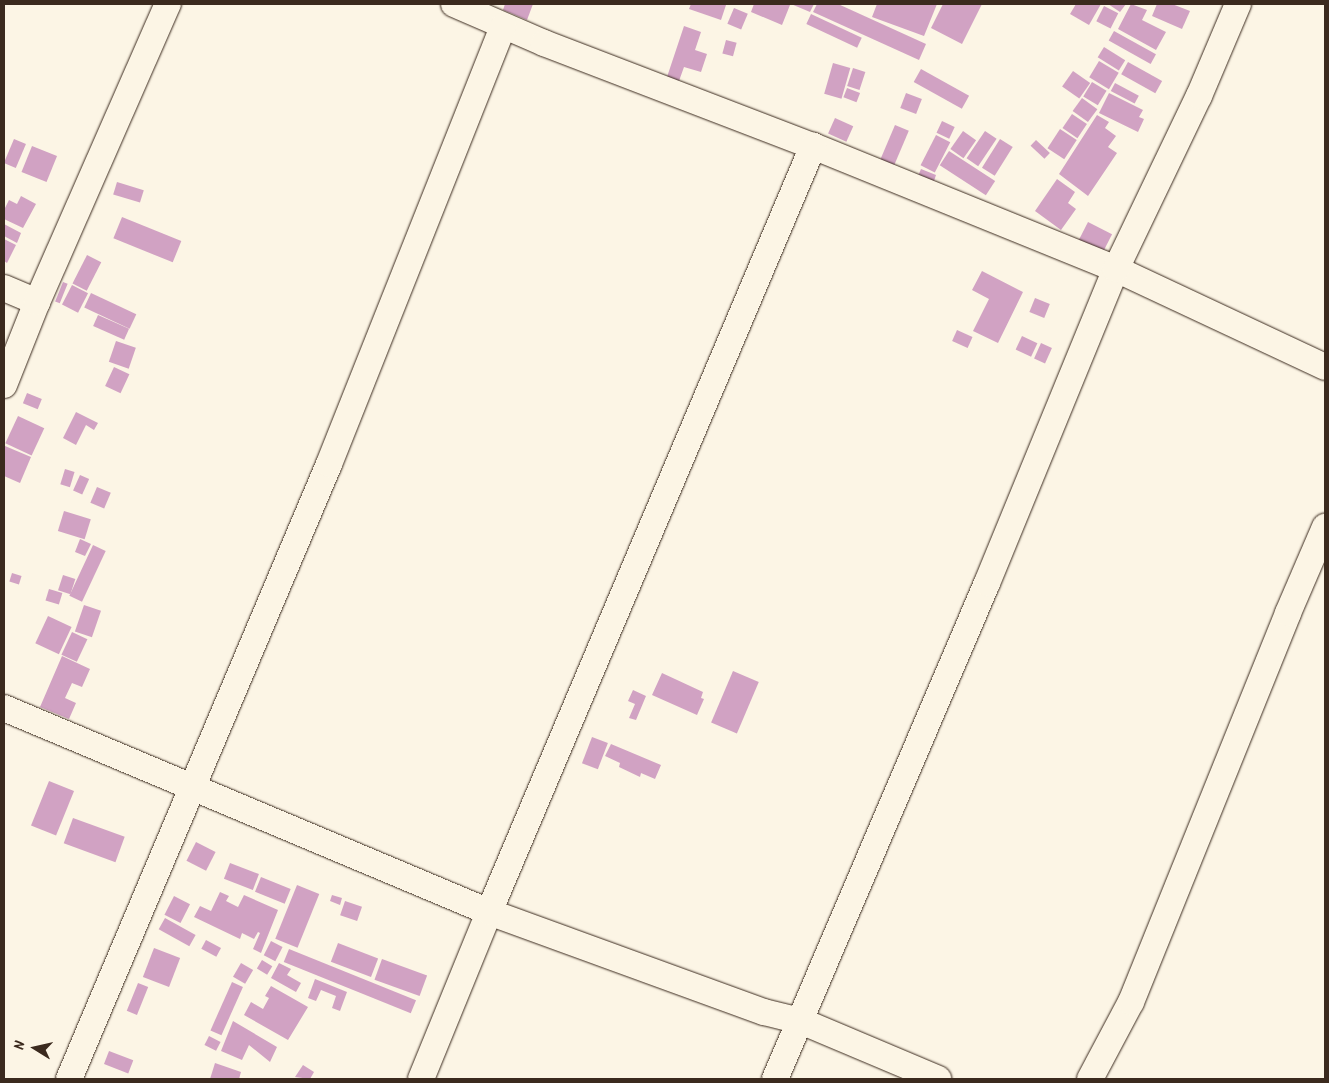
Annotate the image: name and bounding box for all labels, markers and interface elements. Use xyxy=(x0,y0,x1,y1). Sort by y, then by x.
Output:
north arrow xyxy=(10,1023,60,1073)
text: N xyxy=(9,1039,32,1052)

